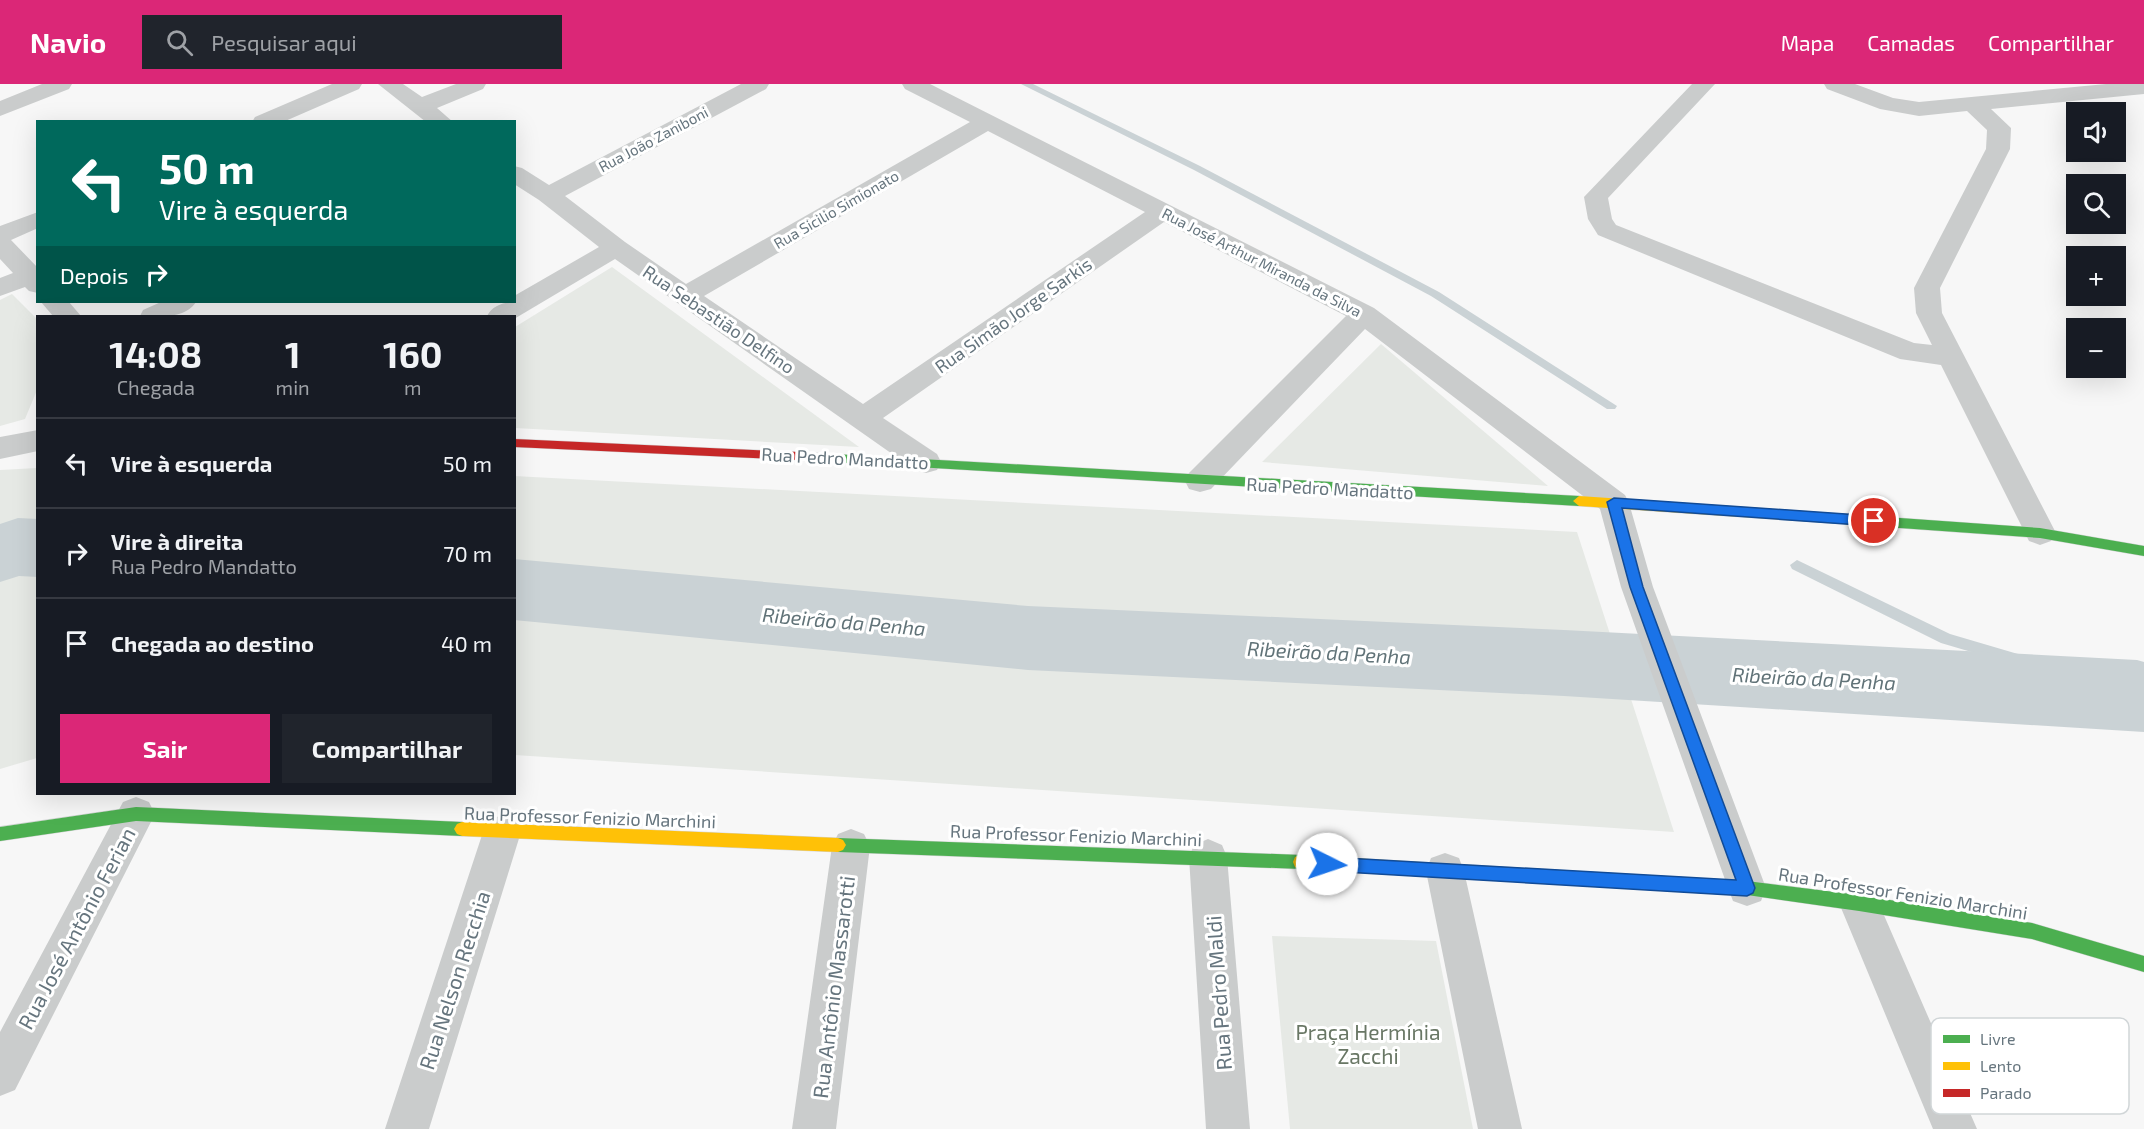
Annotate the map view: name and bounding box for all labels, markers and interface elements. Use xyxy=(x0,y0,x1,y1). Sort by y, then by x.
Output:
search box xyxy=(142,15,562,69)
text: Navio xyxy=(30,25,106,59)
icon: search xyxy=(163,26,196,59)
text: Pesquisar aqui xyxy=(211,29,357,55)
text: Mapa xyxy=(1781,30,1834,55)
text: Camadas xyxy=(1867,30,1955,55)
text: Compartilhar xyxy=(1988,30,2114,55)
map controls xyxy=(2066,102,2126,378)
button: sound xyxy=(2066,102,2126,162)
street label: Rua João Zaniboni xyxy=(595,103,711,175)
text: 50 m xyxy=(159,142,255,192)
icon: left xyxy=(60,144,138,222)
street label: Rua Sicilio Simionato xyxy=(770,166,902,252)
button: search xyxy=(2066,174,2126,234)
text: Vire à esquerda xyxy=(159,193,348,225)
street label: Rua José Arthur Miranda da Silva xyxy=(1159,204,1365,320)
button: + xyxy=(2066,246,2126,306)
street label: Rua Simão Jorge Sarkis xyxy=(930,253,1096,377)
icon: right xyxy=(140,258,173,291)
street label: Rua Sebastião Delfino xyxy=(639,260,799,378)
text: Depois xyxy=(60,262,128,288)
button: − xyxy=(2066,318,2126,378)
text: 14:08 xyxy=(109,332,202,375)
text: 1 xyxy=(285,332,300,375)
text: 160 xyxy=(383,332,443,375)
text: Chegada xyxy=(117,375,195,399)
text: min xyxy=(276,375,310,399)
text: m xyxy=(404,375,422,399)
street label: Rua Pedro Mandatto xyxy=(761,443,929,473)
icon: left xyxy=(60,447,93,480)
text: Vire à esquerda xyxy=(111,450,272,476)
text: 50 m xyxy=(443,450,492,476)
street label: Rua Pedro Mandatto xyxy=(1246,473,1414,503)
pin xyxy=(1848,495,1899,546)
icon: arrive xyxy=(1857,504,1890,537)
text: Vire à direita xyxy=(111,528,243,554)
icon: right xyxy=(60,537,93,570)
text: 70 m xyxy=(443,540,492,566)
text: Rua Pedro Mandatto xyxy=(111,554,297,578)
water label: Ribeirão da Penha xyxy=(761,602,927,640)
icon: arrive xyxy=(60,627,93,660)
text: Chegada ao destino xyxy=(111,630,314,656)
text: 40 m xyxy=(441,630,492,656)
water label: Ribeirão da Penha xyxy=(1247,636,1411,668)
water label: Ribeirão da Penha xyxy=(1732,662,1896,694)
button: Sair xyxy=(60,714,270,783)
button: Compartilhar xyxy=(282,714,492,783)
street label: Rua Professor Fenizio Marchini xyxy=(464,802,716,832)
street label: Rua Professor Fenizio Marchini xyxy=(950,820,1202,850)
street label: Rua José Antônio Ferian xyxy=(12,823,140,1033)
position arrow xyxy=(1295,832,1359,896)
street label: Rua Professor Fenizio Marchini xyxy=(1777,862,2029,924)
street label: Rua Antônio Massarotti xyxy=(807,874,859,1100)
street label: Rua Nelson Recchia xyxy=(413,887,495,1073)
street label: Rua Pedro Maldi xyxy=(1200,915,1236,1071)
legend xyxy=(1931,1018,2129,1114)
park label: Praça Hermínia Zacchi xyxy=(1295,1019,1441,1068)
text: Livre xyxy=(1980,1029,2015,1048)
text: Lento xyxy=(1980,1056,2021,1075)
text: Parado xyxy=(1980,1083,2032,1102)

